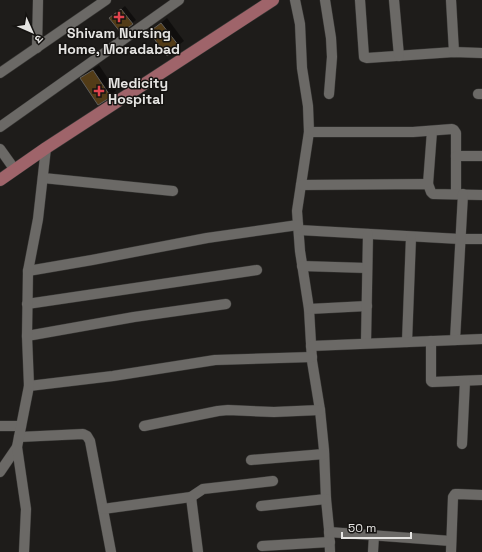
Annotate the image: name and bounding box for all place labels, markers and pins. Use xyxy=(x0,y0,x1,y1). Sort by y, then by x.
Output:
marker: Shivam Nursing Home, Moradabad xyxy=(113,11,125,23)
place label: Shivam Nursing Home, Moradabad xyxy=(58,24,180,58)
place label: Medicity Hospital xyxy=(108,74,168,108)
marker: Medicity Hospital xyxy=(93,85,105,97)

